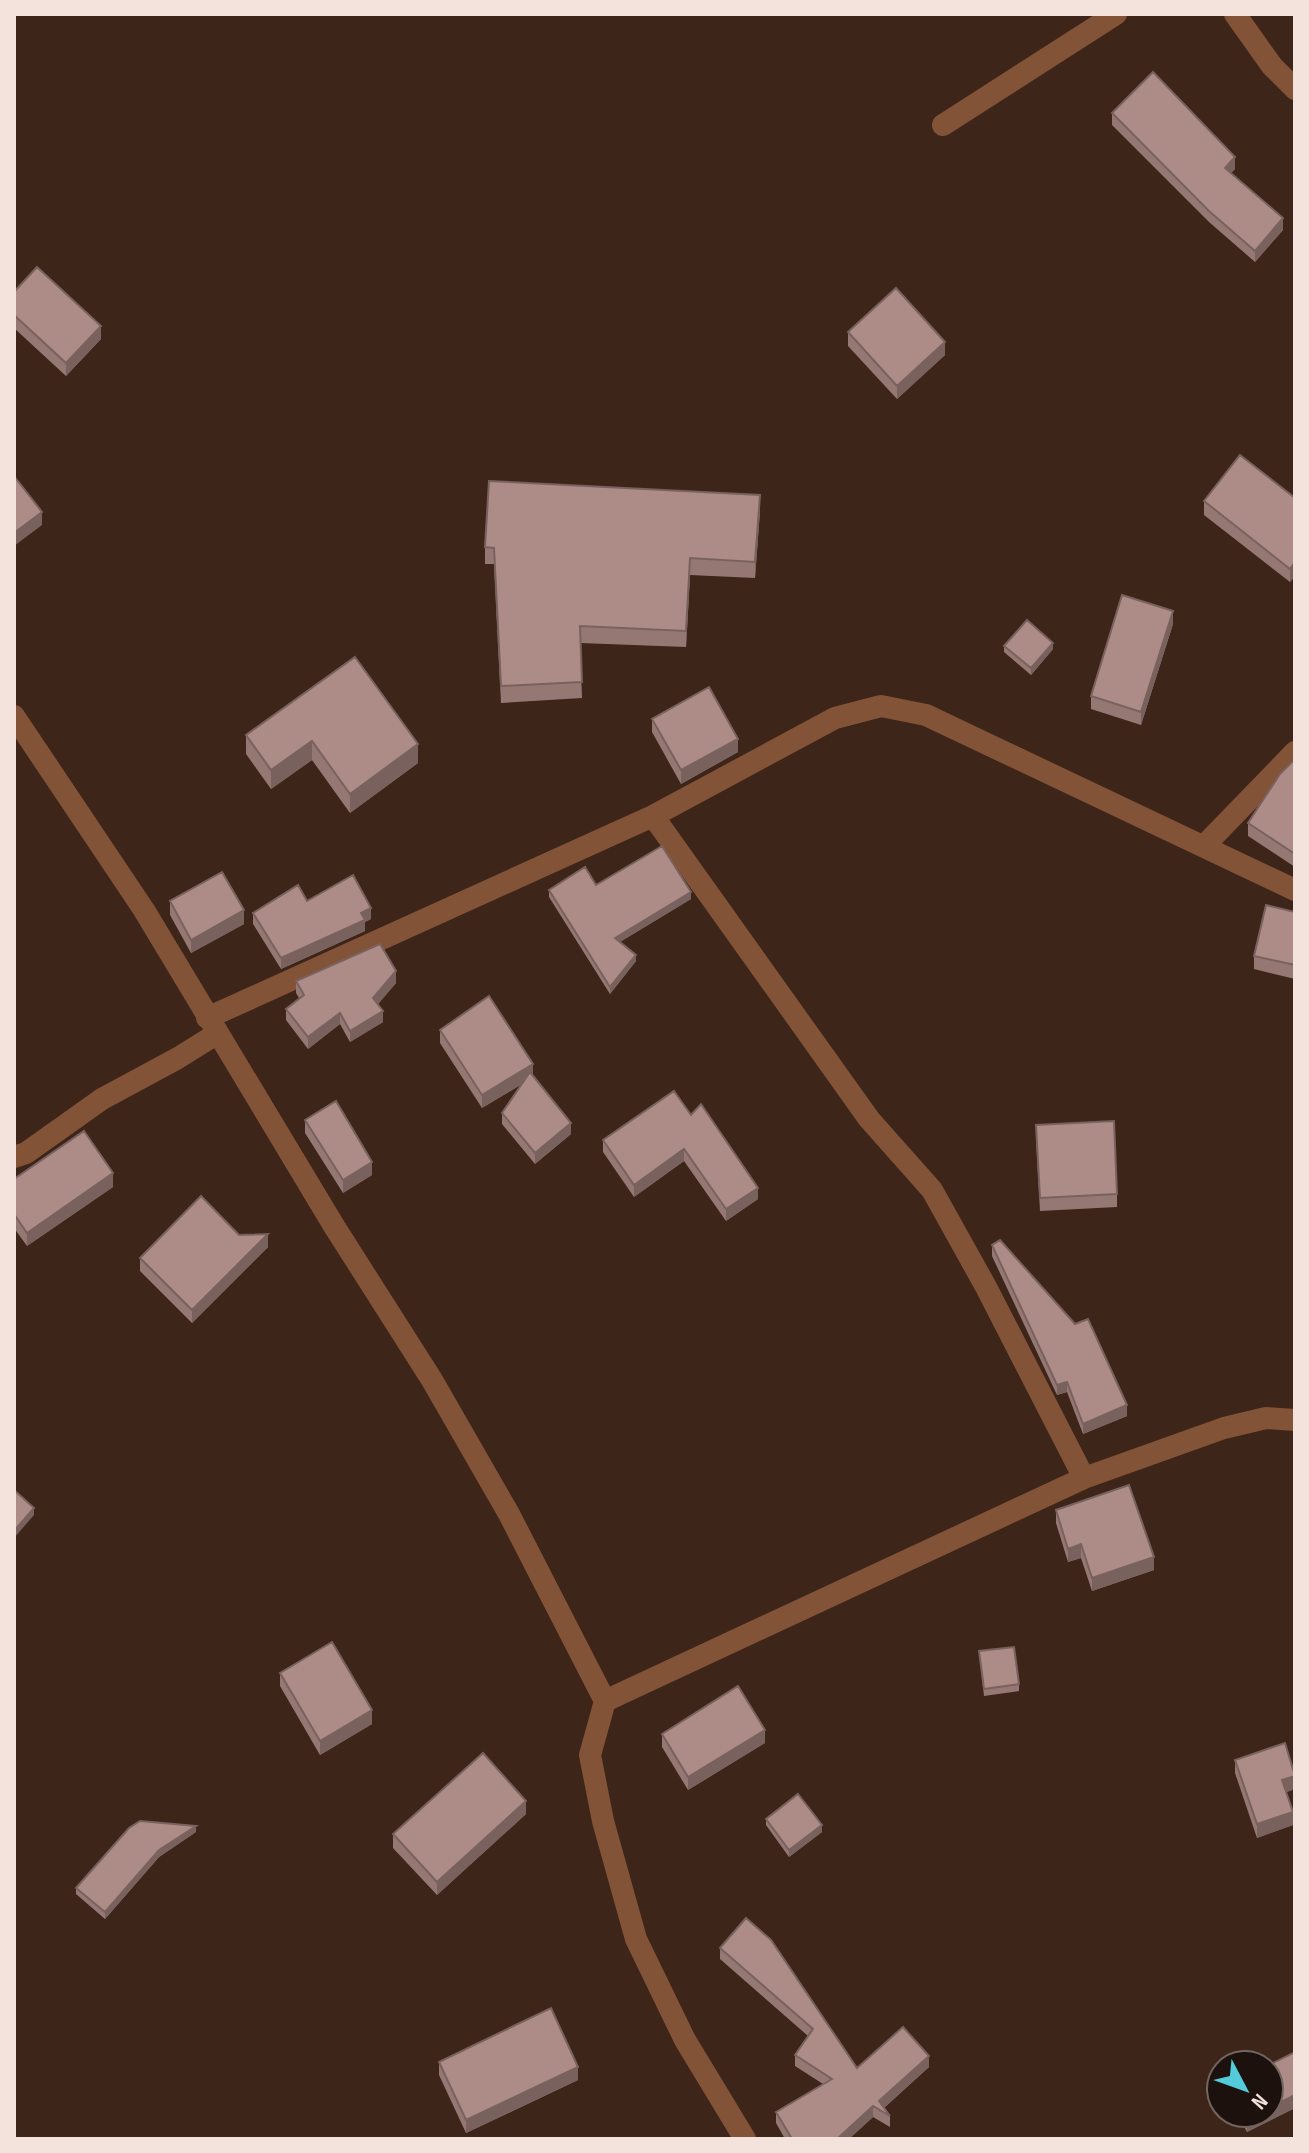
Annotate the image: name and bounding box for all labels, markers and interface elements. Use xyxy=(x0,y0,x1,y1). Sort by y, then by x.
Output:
north arrow xyxy=(1205,2049,1285,2129)
text: N xyxy=(1245,2088,1273,2114)

